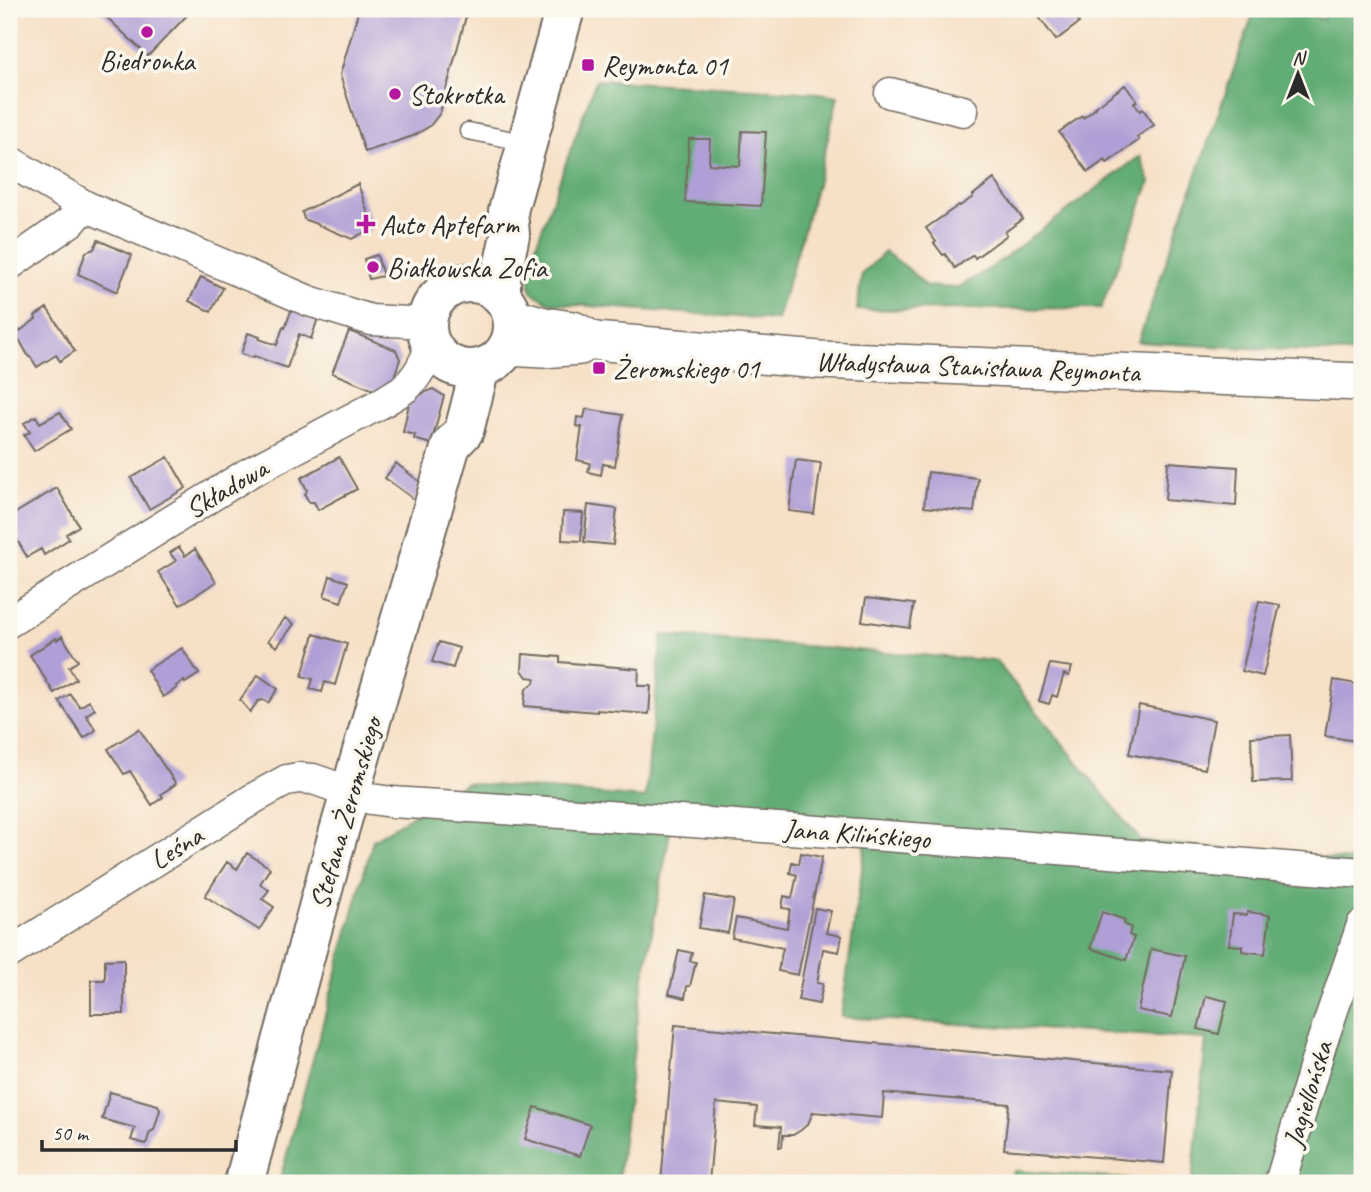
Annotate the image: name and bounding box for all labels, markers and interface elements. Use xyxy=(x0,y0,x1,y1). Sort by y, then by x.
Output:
marker: Biedronka xyxy=(139,24,155,40)
north arrow xyxy=(1262,38,1332,108)
place label: Biedronka xyxy=(99,43,196,78)
text: N xyxy=(1292,46,1307,70)
place label: Reymonta 01 xyxy=(602,48,729,83)
marker: Reymonta 01 xyxy=(580,57,596,73)
place label: Stokrotka xyxy=(409,77,506,112)
marker: Stokrotka xyxy=(387,86,403,102)
place label: Auto Aptefarm xyxy=(380,207,520,242)
marker: Auto Aptefarm xyxy=(358,216,374,232)
place label: Białkowska Zofia xyxy=(387,250,549,285)
marker: Białkowska Zofia xyxy=(365,259,381,275)
street label: Władysława Stanisława Reymonta xyxy=(815,343,1142,390)
place label: Żeromskiego 01 xyxy=(613,351,761,386)
marker: Żeromskiego 01 xyxy=(591,360,607,376)
street label: Składowa xyxy=(179,449,276,526)
street label: Stefana Żeromskiego xyxy=(301,710,390,913)
street label: Jana Kilińskiego xyxy=(781,811,933,856)
street label: Leśna xyxy=(143,817,211,877)
street label: Jagiellońska xyxy=(1274,1035,1341,1153)
scale bar xyxy=(42,1108,236,1152)
text: 50 m xyxy=(52,1120,90,1146)

